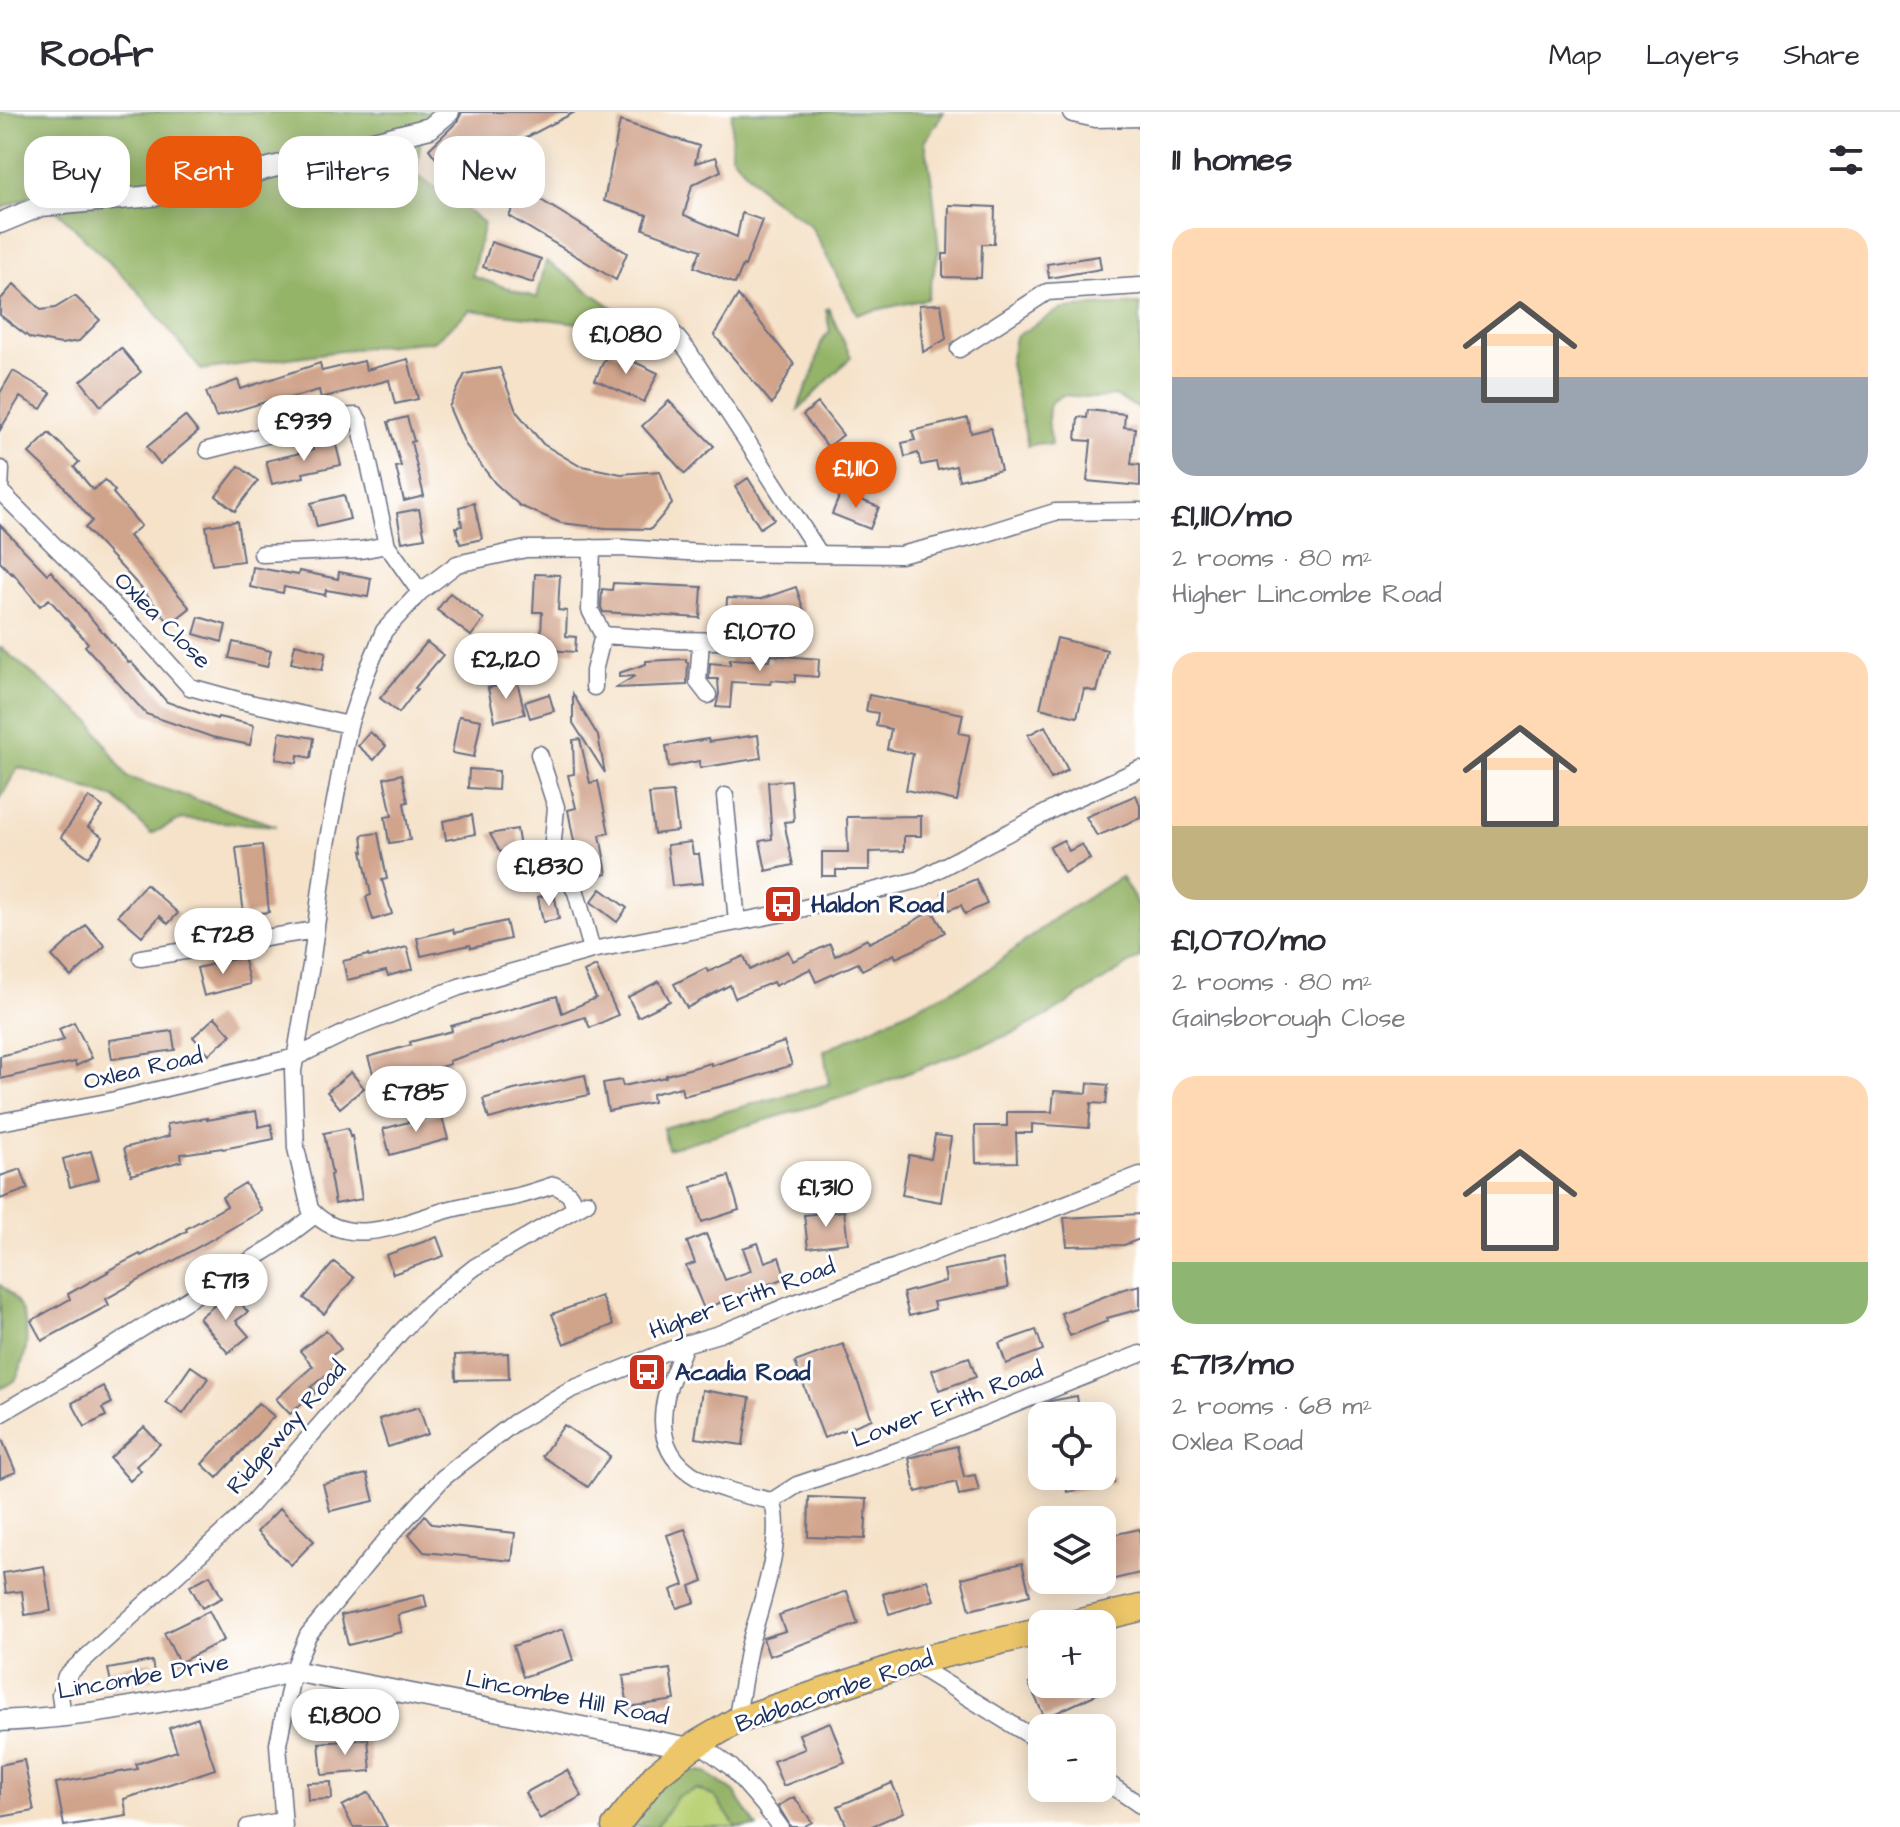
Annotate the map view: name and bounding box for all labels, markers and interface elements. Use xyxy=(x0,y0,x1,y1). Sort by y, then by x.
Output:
text: Roofr xyxy=(40,29,153,81)
text: Map xyxy=(1549,36,1602,75)
text: Layers xyxy=(1646,36,1739,75)
text: Share xyxy=(1783,36,1860,75)
chip: Buy xyxy=(24,136,130,208)
chip: Rent xyxy=(146,136,262,208)
chip: Filters xyxy=(278,136,418,208)
chip: New xyxy=(434,136,545,208)
text: 11 homes xyxy=(1172,136,1292,184)
icon: filters xyxy=(1824,138,1868,182)
icon: home xyxy=(1448,280,1592,424)
pin: £1,080 xyxy=(561,308,691,376)
text: £1,080 xyxy=(590,316,662,352)
pin: £939 xyxy=(257,395,351,463)
text: £939 xyxy=(276,403,332,439)
pin: £1,110 xyxy=(791,442,921,510)
text: £1,110 xyxy=(833,450,879,486)
text: £1,110/mo xyxy=(1172,492,1292,540)
text: 2 rooms · 80 m² xyxy=(1172,540,1372,576)
street label: Oxlea Close xyxy=(106,564,219,677)
text: Higher Lincombe Road xyxy=(1172,576,1442,612)
pin: £1,070 xyxy=(695,605,825,673)
text: £1,070 xyxy=(725,613,795,649)
pin: £2,120 xyxy=(441,633,571,701)
text: £2,120 xyxy=(472,641,540,677)
icon: home xyxy=(1448,704,1592,848)
pin: £1,830 xyxy=(484,840,614,908)
text: £1,830 xyxy=(515,848,583,884)
bus stop icon: Haldon Road xyxy=(762,883,804,925)
place label: Haldon Road xyxy=(811,888,945,922)
pin: £728 xyxy=(176,908,270,976)
text: £728 xyxy=(192,916,254,952)
text: £1,070/mo xyxy=(1172,916,1326,964)
text: 2 rooms · 80 m² xyxy=(1172,964,1372,1000)
text: Gainsborough Close xyxy=(1172,1000,1406,1036)
street label: Oxlea Road xyxy=(80,1039,206,1099)
pin: £785 xyxy=(369,1066,463,1134)
text: £785 xyxy=(383,1074,449,1110)
icon: home xyxy=(1448,1128,1592,1272)
pin: £1,310 xyxy=(761,1161,891,1229)
text: £1,310 xyxy=(799,1169,853,1205)
street label: Higher Erith Road xyxy=(645,1250,840,1349)
pin: £713 xyxy=(179,1254,273,1322)
text: £713 xyxy=(203,1262,249,1298)
text: £713/mo xyxy=(1172,1340,1294,1388)
bus stop icon: Acadia Road xyxy=(626,1351,668,1393)
street label: Ridgeway Road xyxy=(219,1353,355,1503)
street label: Lower Erith Road xyxy=(847,1353,1048,1457)
place label: Acadia Road xyxy=(675,1356,811,1390)
text: 2 rooms · 68 m² xyxy=(1172,1388,1372,1424)
map controls xyxy=(1028,1402,1116,1802)
button: locate xyxy=(1028,1402,1116,1490)
text: Oxlea Road xyxy=(1172,1424,1303,1460)
button: layers xyxy=(1028,1506,1116,1594)
button: + xyxy=(1028,1610,1116,1698)
street label: Babbacombe Road xyxy=(731,1642,938,1742)
street label: Lincombe Drive xyxy=(55,1645,232,1709)
street label: Lincombe Hill Road xyxy=(462,1662,671,1734)
pin: £1,800 xyxy=(280,1689,410,1757)
text: £1,800 xyxy=(309,1697,381,1733)
button: − xyxy=(1028,1714,1116,1802)

